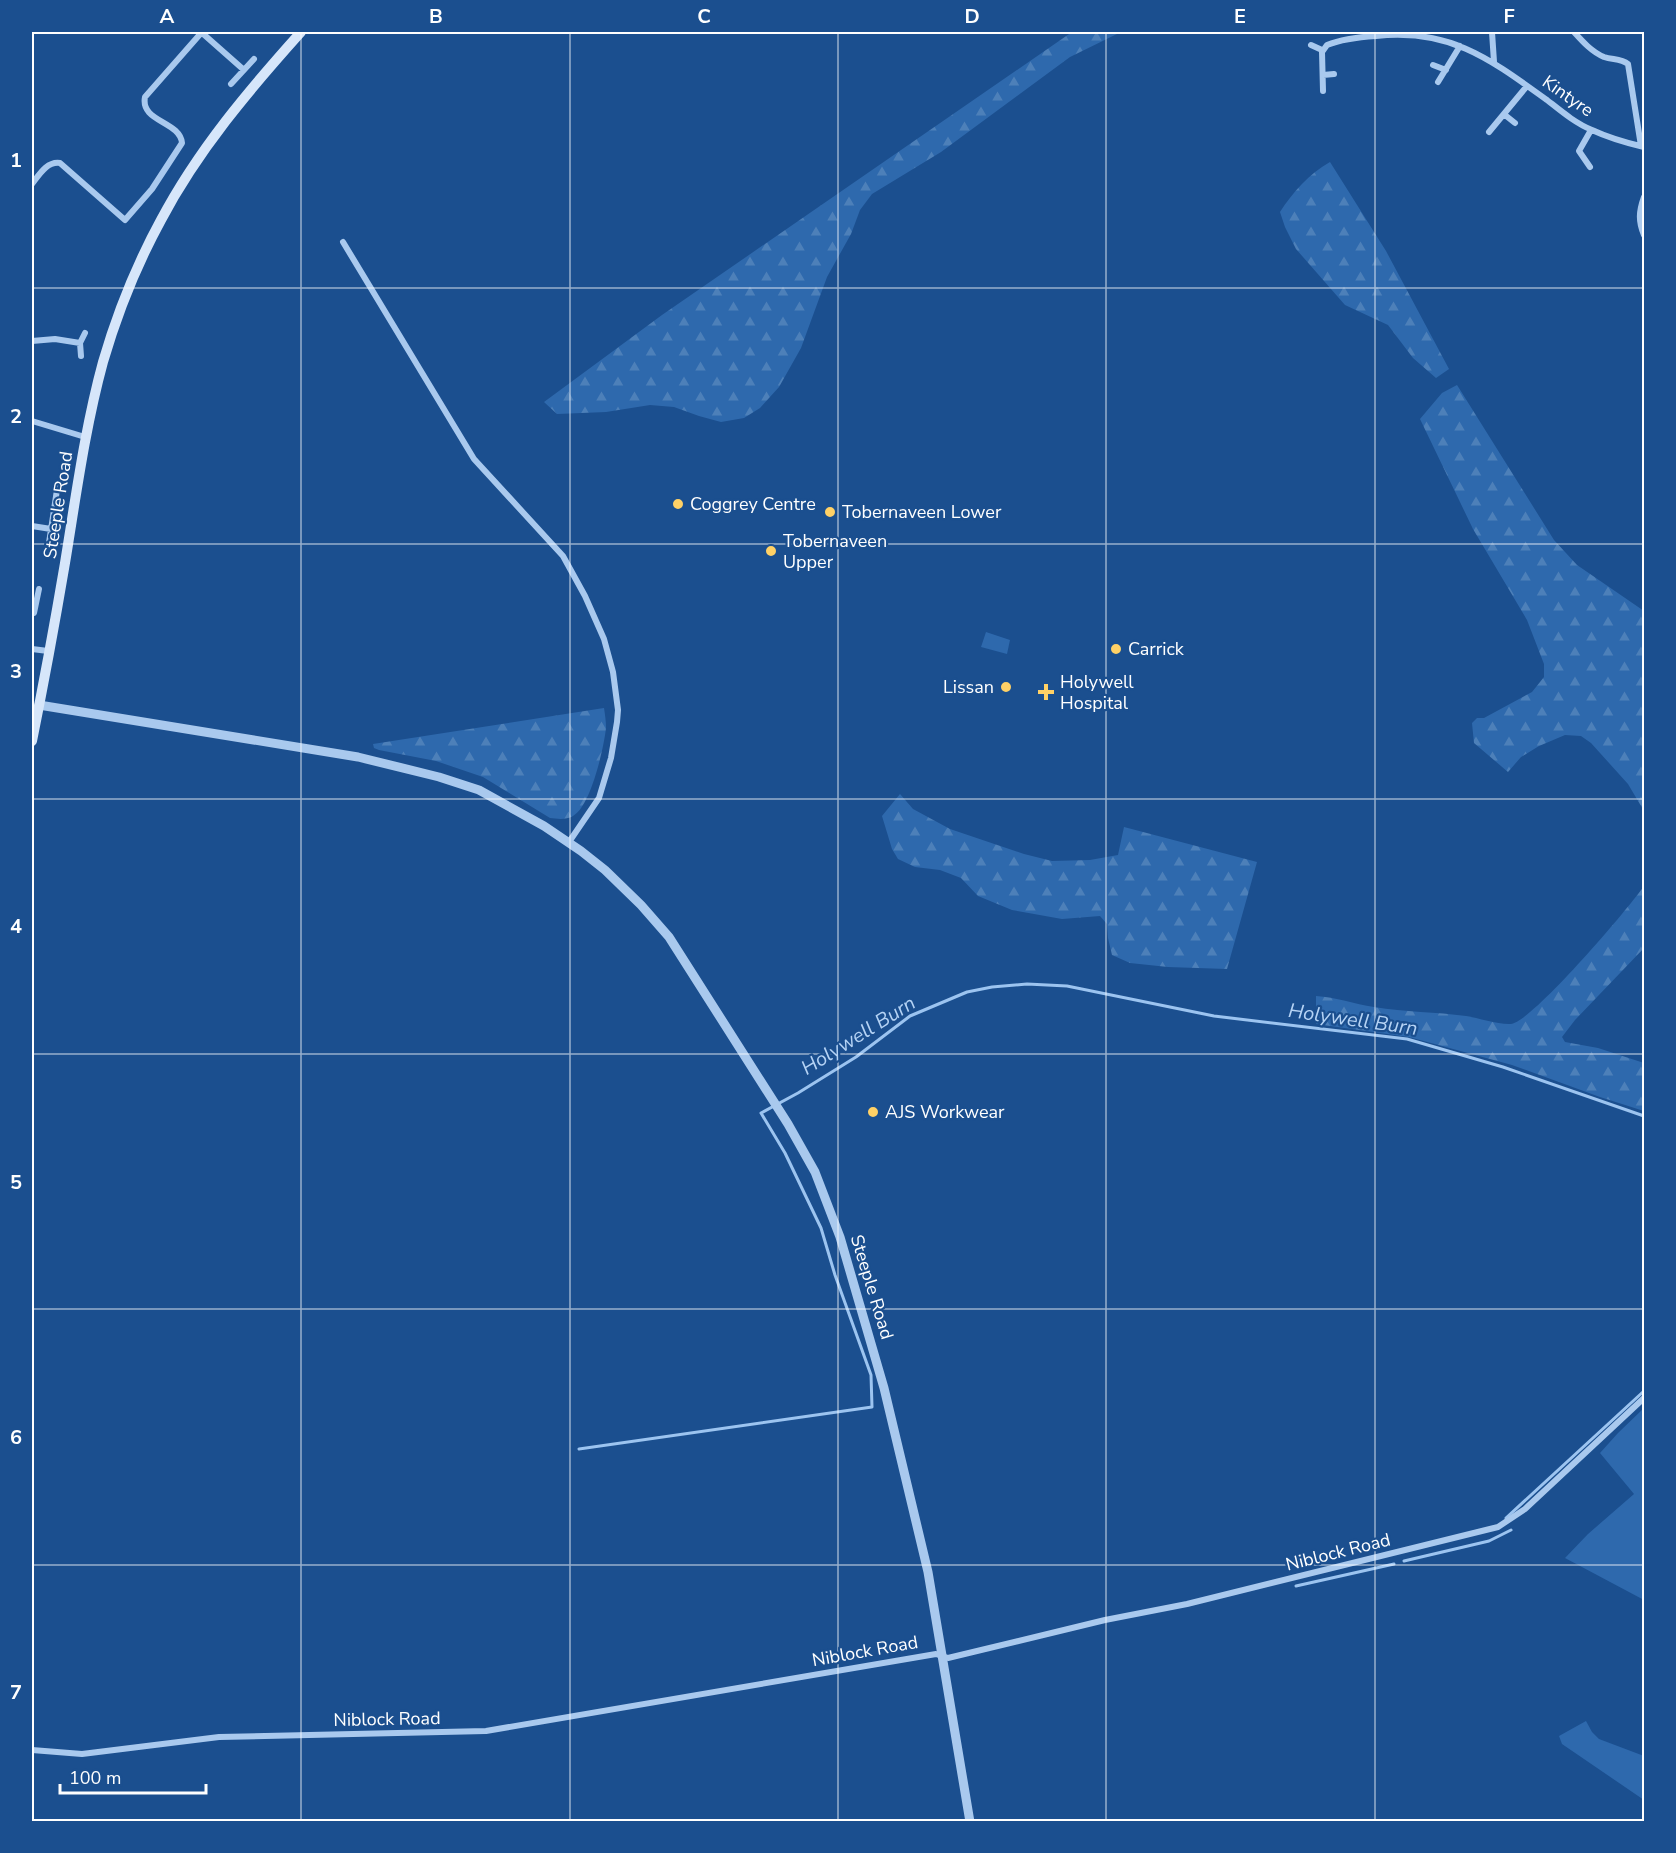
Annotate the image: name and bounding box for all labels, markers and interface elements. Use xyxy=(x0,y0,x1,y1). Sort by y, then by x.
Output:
text: A xyxy=(160,3,175,30)
text: B xyxy=(429,3,443,30)
text: C xyxy=(697,3,711,30)
text: D xyxy=(964,3,980,30)
text: E xyxy=(1234,3,1246,30)
text: F xyxy=(1503,3,1515,30)
street label: Kintyre xyxy=(1538,70,1598,122)
text: 1 xyxy=(10,147,22,174)
text: 2 xyxy=(10,403,22,430)
street label: Steeple Road xyxy=(38,450,78,560)
place label: Coggrey Centre xyxy=(690,492,816,516)
marker: Coggrey Centre xyxy=(671,497,685,511)
place label: Tobernaveen Lower xyxy=(842,500,1002,524)
marker: Tobernaveen Lower xyxy=(823,505,837,519)
place label: Tobernaveen Upper xyxy=(783,529,887,574)
marker: Tobernaveen Upper xyxy=(764,544,778,558)
place label: Carrick xyxy=(1128,637,1185,661)
marker: Carrick xyxy=(1109,642,1123,656)
text: 3 xyxy=(10,658,22,685)
place label: Holywell Hospital xyxy=(1060,670,1134,715)
place label: Lissan xyxy=(943,675,994,699)
marker: Lissan xyxy=(999,680,1013,694)
marker: Holywell Hospital xyxy=(1037,683,1055,701)
text: 4 xyxy=(10,913,22,940)
water label: Holywell Burn xyxy=(796,989,921,1081)
water label: Holywell Burn xyxy=(1287,997,1419,1042)
place label: AJS Workwear xyxy=(885,1100,1005,1124)
marker: AJS Workwear xyxy=(866,1105,880,1119)
text: 5 xyxy=(10,1169,22,1196)
street label: Steeple Road xyxy=(845,1232,899,1342)
text: 6 xyxy=(10,1424,22,1451)
street label: Niblock Road xyxy=(1283,1527,1393,1577)
street label: Niblock Road xyxy=(810,1630,920,1672)
text: 7 xyxy=(10,1679,22,1706)
street label: Niblock Road xyxy=(333,1706,441,1732)
scale bar xyxy=(60,1757,206,1795)
text: 100 m xyxy=(69,1766,121,1790)

